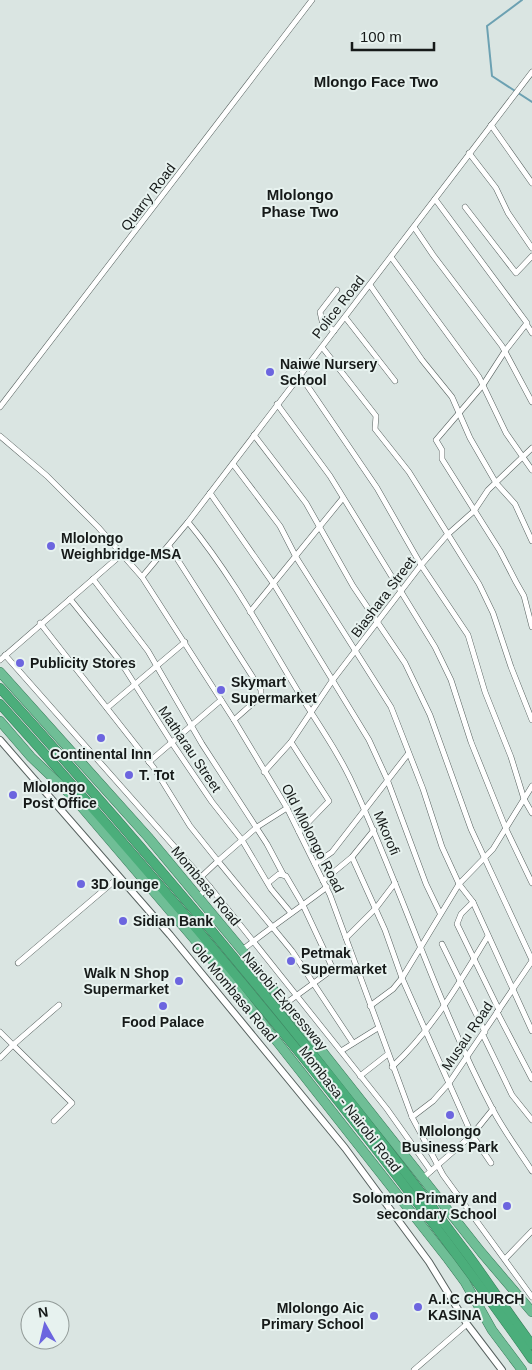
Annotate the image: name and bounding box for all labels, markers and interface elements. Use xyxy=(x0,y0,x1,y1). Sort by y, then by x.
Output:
scale bar xyxy=(352,20,434,52)
text: 100 m xyxy=(360,28,402,45)
district label: Mlongo Face Two xyxy=(314,73,438,90)
street label: Quarry Road xyxy=(117,160,179,234)
district label: Mlolongo Phase Two xyxy=(261,186,339,220)
street label: Police Road xyxy=(308,272,368,342)
place label: Naiwe Nursery School xyxy=(280,356,377,388)
marker: Naiwe Nursery School xyxy=(264,366,276,378)
place label: Mlolongo Weighbridge-MSA xyxy=(61,530,181,562)
marker: Mlolongo Weighbridge-MSA xyxy=(45,540,57,552)
street label: Biashara Street xyxy=(348,554,418,640)
place label: Publicity Stores xyxy=(30,655,136,671)
marker: Publicity Stores xyxy=(14,657,26,669)
place label: Skymart Supermarket xyxy=(231,674,317,706)
marker: Skymart Supermarket xyxy=(215,684,227,696)
street label: Matharau Street xyxy=(155,703,225,795)
marker: Continental Inn xyxy=(95,732,107,744)
place label: Continental Inn xyxy=(50,746,152,762)
place label: T. Tot xyxy=(139,767,175,783)
marker: T. Tot xyxy=(123,769,135,781)
place label: Mlolongo Post Office xyxy=(23,779,97,811)
street label: Old Mlolongo Road xyxy=(279,781,347,895)
marker: Mlolongo Post Office xyxy=(7,789,19,801)
street label: Mkorofi xyxy=(371,809,403,857)
street label: Mombasa Road xyxy=(168,843,244,929)
place label: 3D lounge xyxy=(91,876,159,892)
marker: 3D lounge xyxy=(75,878,87,890)
place label: Sidian Bank xyxy=(133,913,213,929)
marker: Sidian Bank xyxy=(117,915,129,927)
street label: Old Mombasa Road xyxy=(188,939,280,1045)
place label: Petmak Supermarket xyxy=(301,945,387,977)
street label: Nairobi Expressway xyxy=(239,948,331,1054)
marker: Petmak Supermarket xyxy=(285,955,297,967)
place label: Walk N Shop Supermarket xyxy=(83,965,169,997)
marker: Walk N Shop Supermarket xyxy=(173,975,185,987)
street label: Musau Road xyxy=(438,999,496,1073)
marker: Food Palace xyxy=(157,1000,169,1012)
place label: Food Palace xyxy=(122,1014,204,1030)
street label: Mombasa - Nairobi Road xyxy=(296,1043,404,1175)
marker: Mlolongo Business Park xyxy=(444,1109,456,1121)
place label: Mlolongo Business Park xyxy=(402,1123,498,1155)
place label: Solomon Primary and secondary School xyxy=(352,1190,497,1222)
marker: Solomon Primary and secondary School xyxy=(501,1200,513,1212)
place label: A.I.C CHURCH KASINA xyxy=(428,1291,524,1323)
north arrow xyxy=(20,1300,70,1350)
place label: Mlolongo Aic Primary School xyxy=(261,1300,364,1332)
marker: A.I.C CHURCH KASINA xyxy=(412,1301,424,1313)
text: N xyxy=(37,1303,49,1321)
marker: Mlolongo Aic Primary School xyxy=(368,1310,380,1322)

